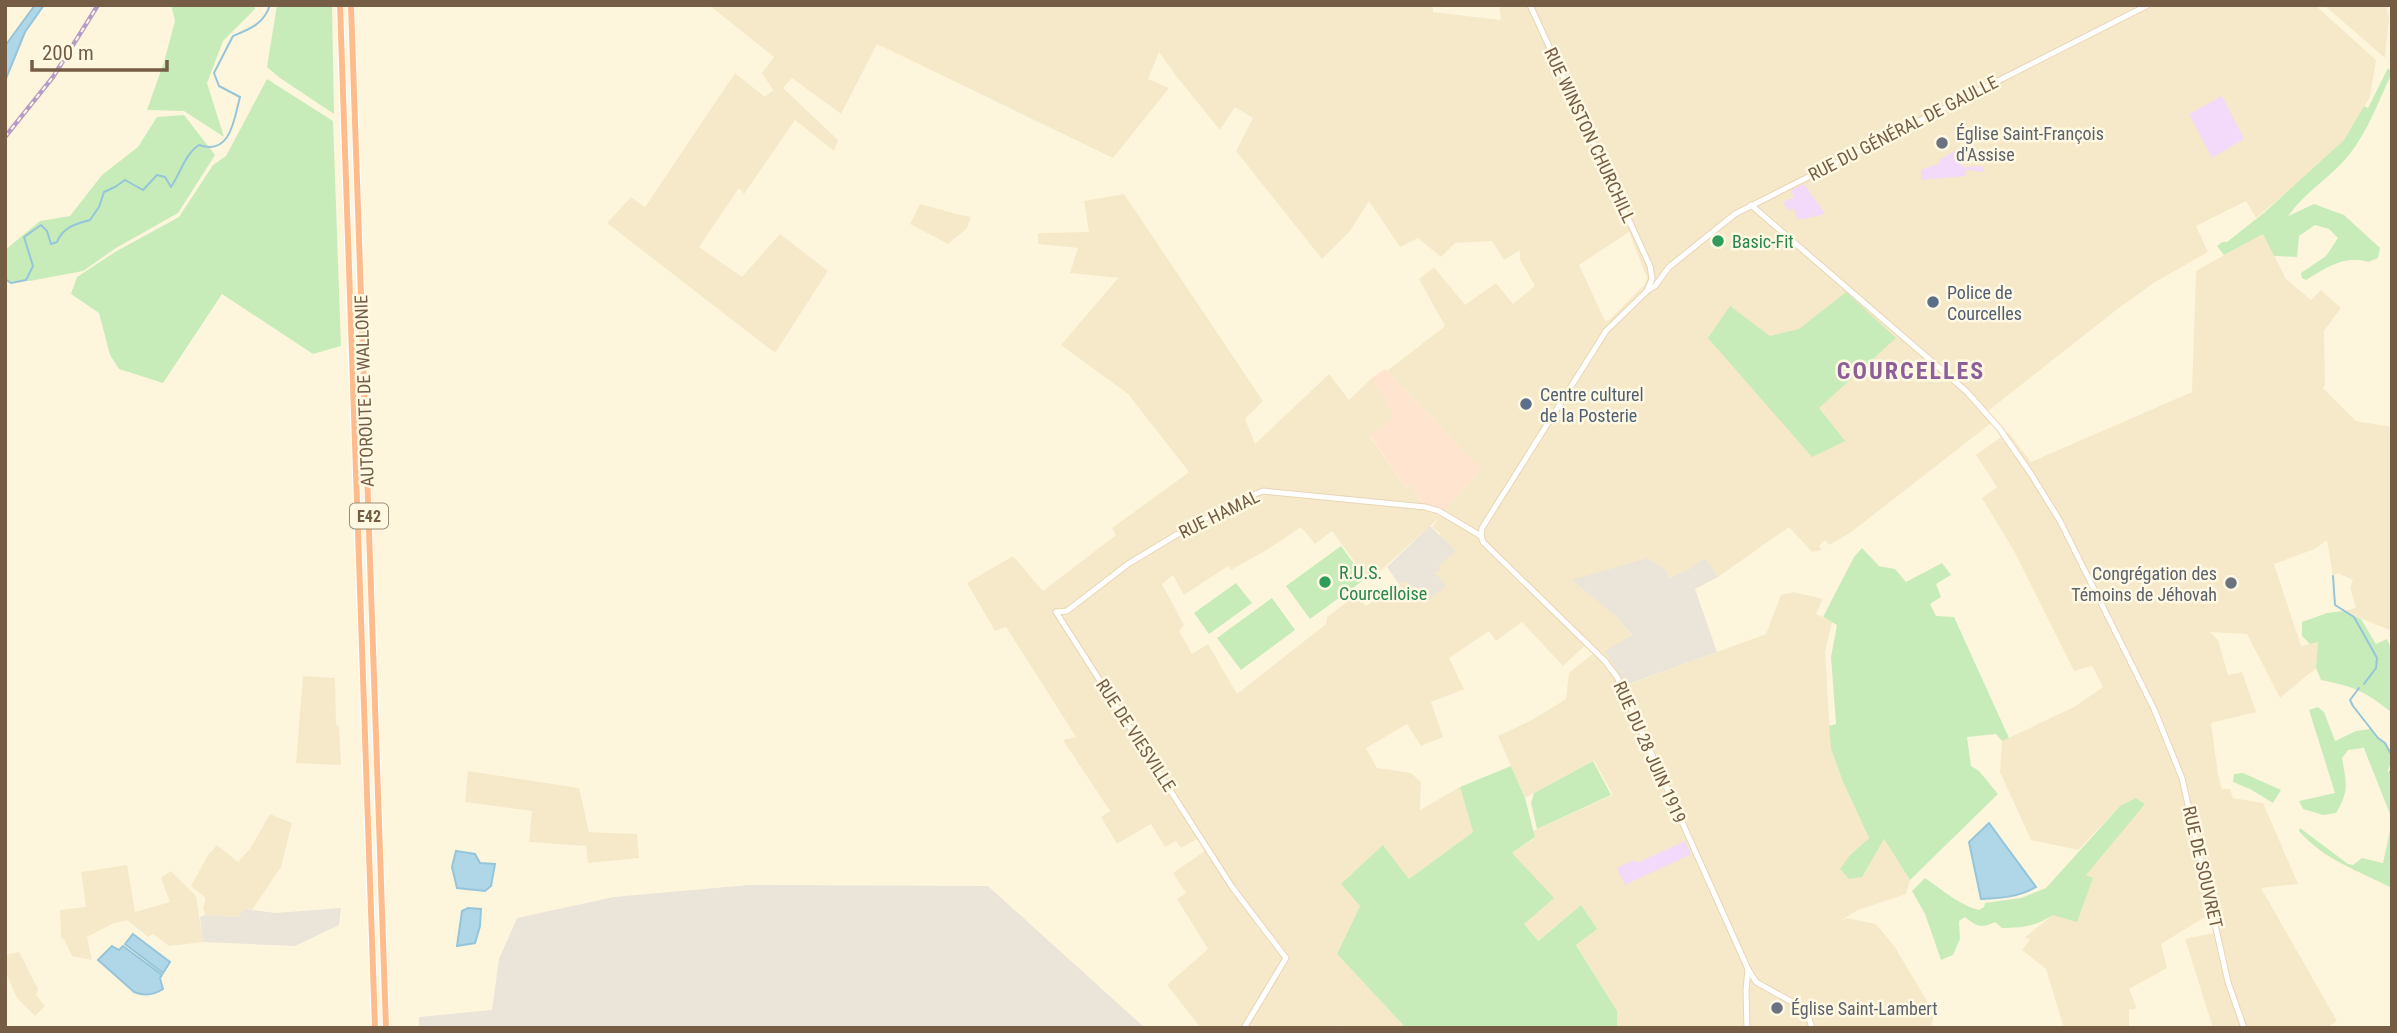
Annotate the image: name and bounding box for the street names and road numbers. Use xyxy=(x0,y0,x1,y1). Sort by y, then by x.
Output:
street label: RUE WINSTON CHURCHILL xyxy=(1540,44,1640,226)
street label: RUE DU GÉNÉRAL DE GAULLE xyxy=(1805,71,2001,185)
street label: AUTOROUTE DE WALLONIE xyxy=(350,295,378,487)
street label: RUE HAMAL xyxy=(1175,485,1263,543)
road number: E42 xyxy=(350,503,388,528)
street label: RUE DE VIESVILLE xyxy=(1092,675,1180,795)
street label: RUE DU 28 JUIN 1919 xyxy=(1609,678,1691,826)
street label: RUE DE SOUVRET xyxy=(2179,804,2227,930)

